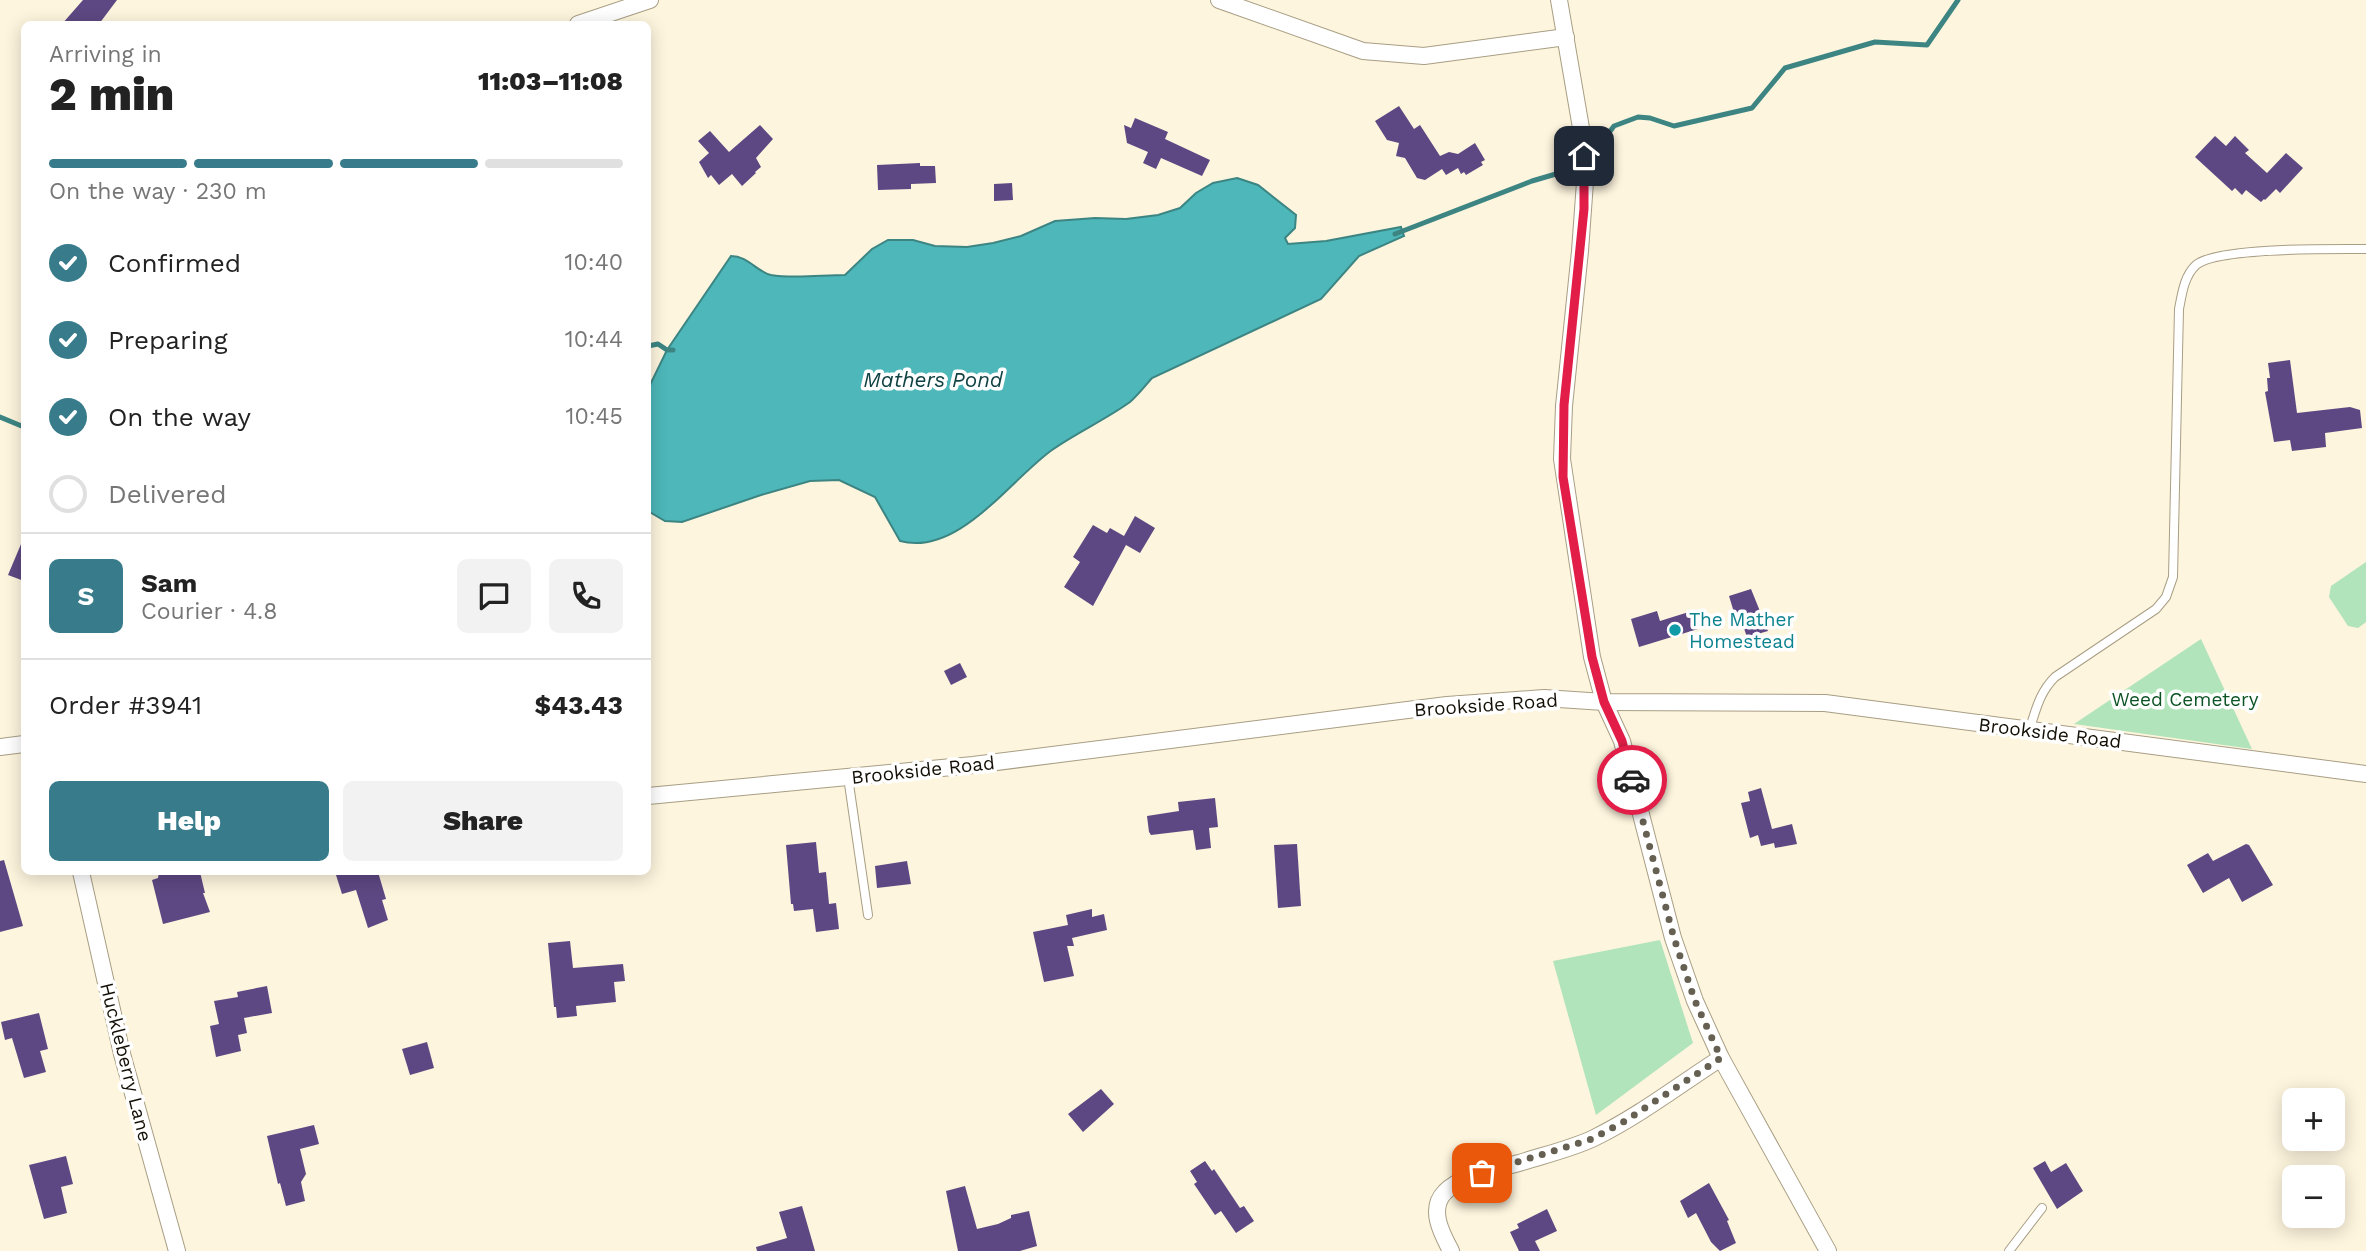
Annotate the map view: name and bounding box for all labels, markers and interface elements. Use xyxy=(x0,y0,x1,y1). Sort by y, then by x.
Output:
text: Arriving in xyxy=(49,41,162,68)
text: 11:03–11:08 xyxy=(478,66,623,96)
text: 2 min xyxy=(49,67,174,121)
pin xyxy=(1554,126,1614,186)
icon: home xyxy=(1565,137,1603,175)
text: On the way · 230 m xyxy=(49,178,267,205)
icon: check xyxy=(49,244,87,282)
text: Confirmed xyxy=(108,248,241,278)
text: 10:40 xyxy=(565,249,623,276)
icon: check xyxy=(49,321,87,359)
text: Preparing xyxy=(108,325,228,355)
text: 10:44 xyxy=(565,326,623,353)
water label: Mathers Pond xyxy=(863,367,1004,392)
icon: check xyxy=(49,398,87,436)
text: On the way xyxy=(108,402,251,432)
text: 10:45 xyxy=(565,403,623,430)
text: Delivered xyxy=(108,479,227,509)
button: chat xyxy=(457,559,531,633)
button: phone xyxy=(549,559,623,633)
text: Sam xyxy=(141,568,197,598)
text: S xyxy=(78,581,94,611)
text: Courier · 4.8 xyxy=(141,598,277,625)
place label: The Mather Homestead xyxy=(1689,608,1795,653)
marker: The Mather Homestead xyxy=(1667,622,1683,638)
park label: Weed Cemetery xyxy=(2111,688,2259,711)
street label: Brookside Road xyxy=(1413,689,1559,721)
text: Order #3941 xyxy=(49,690,202,720)
text: $43.43 xyxy=(534,690,623,720)
street label: Brookside Road xyxy=(1977,713,2123,753)
courier xyxy=(1597,745,1667,815)
street label: Brookside Road xyxy=(850,751,996,789)
icon: car xyxy=(1613,761,1651,799)
button: Help xyxy=(49,781,329,861)
button: Share xyxy=(343,781,623,861)
street label: Huckleberry Lane xyxy=(95,980,157,1144)
map controls xyxy=(2282,1088,2345,1228)
button: + xyxy=(2282,1088,2345,1151)
pin xyxy=(1452,1143,1512,1203)
icon: bag xyxy=(1463,1154,1501,1192)
button: − xyxy=(2282,1165,2345,1228)

